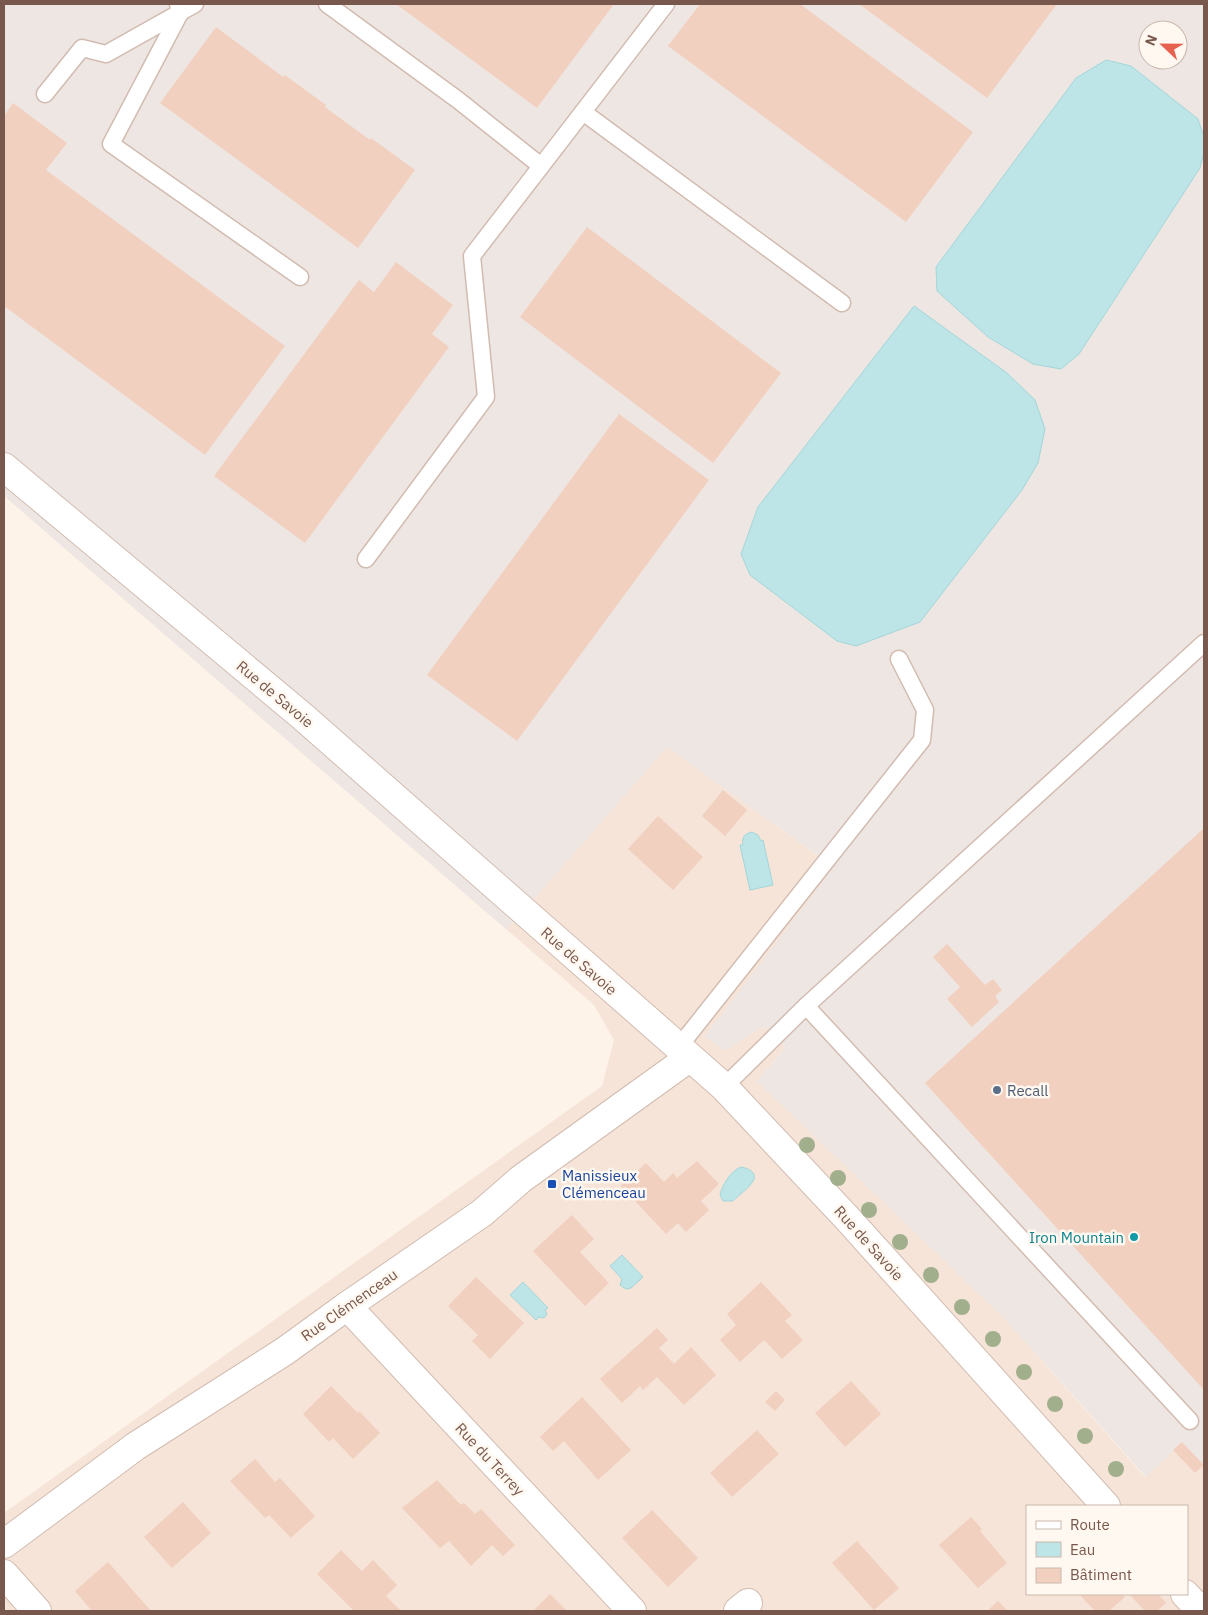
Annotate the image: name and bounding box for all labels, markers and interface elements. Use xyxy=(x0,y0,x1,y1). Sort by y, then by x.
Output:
north arrow xyxy=(1138,20,1188,70)
text: N xyxy=(1141,32,1161,48)
street label: Rue de Savoie xyxy=(233,656,317,732)
street label: Rue de Savoie xyxy=(537,923,621,999)
place label: Recall xyxy=(1007,1081,1048,1100)
marker: Recall xyxy=(991,1084,1003,1096)
place label: Manissieux Clémenceau xyxy=(562,1166,646,1202)
marker: Manissieux Clémenceau xyxy=(546,1178,558,1190)
street label: Rue de Savoie xyxy=(830,1201,908,1285)
place label: Iron Mountain xyxy=(1029,1228,1124,1247)
marker: Iron Mountain xyxy=(1128,1231,1140,1243)
street label: Rue Clémenceau xyxy=(297,1265,401,1345)
street label: Rue du Terrey xyxy=(451,1418,529,1500)
legend xyxy=(1026,1505,1188,1595)
text: Route xyxy=(1070,1515,1110,1534)
text: Eau xyxy=(1070,1540,1095,1559)
text: Bâtiment xyxy=(1070,1565,1132,1584)

